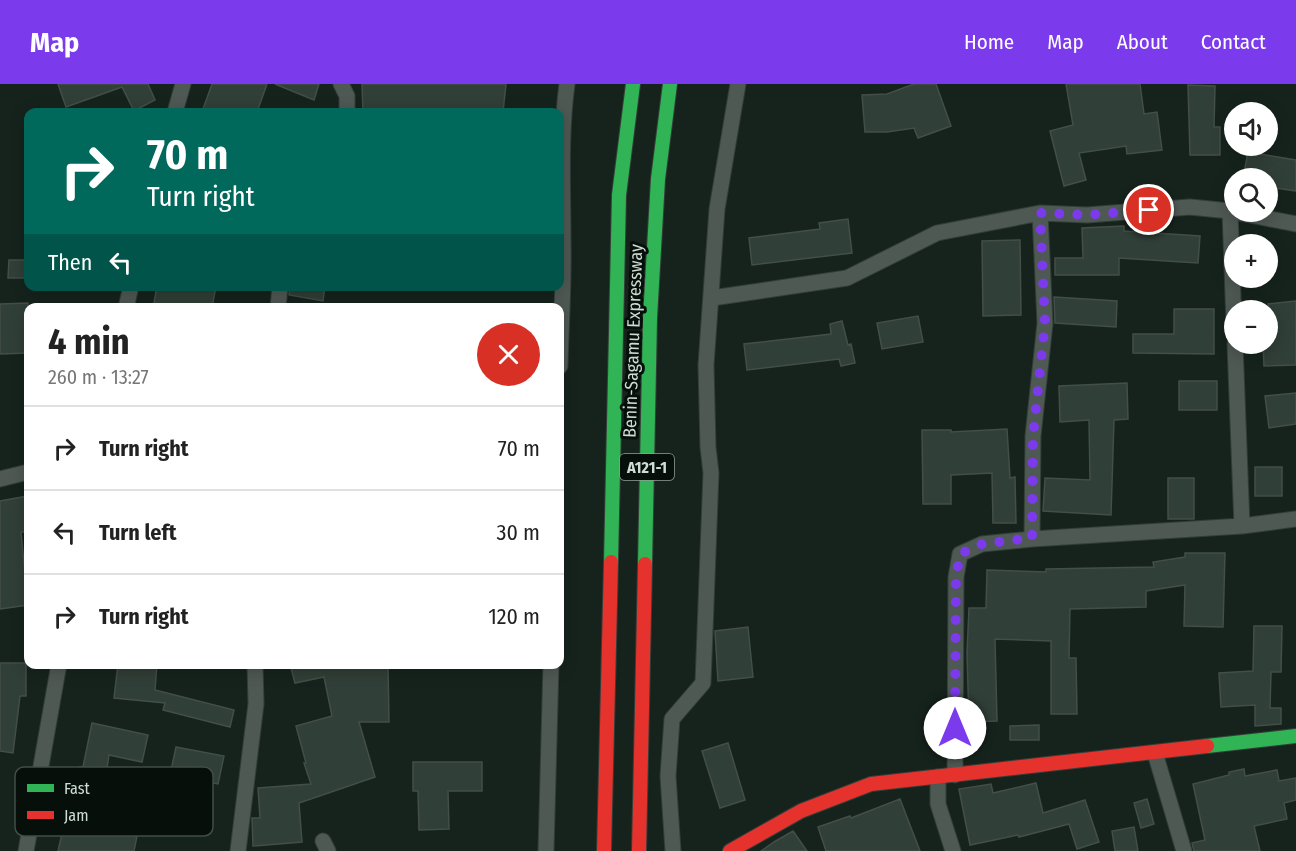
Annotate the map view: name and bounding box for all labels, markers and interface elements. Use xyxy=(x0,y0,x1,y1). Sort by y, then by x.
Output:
text: Map xyxy=(30,26,79,59)
text: Home xyxy=(964,29,1014,55)
text: Map xyxy=(1047,29,1084,55)
text: About xyxy=(1117,29,1168,55)
text: Contact xyxy=(1201,29,1266,55)
map controls xyxy=(1224,102,1278,354)
button: sound xyxy=(1224,102,1278,156)
text: 70 m xyxy=(147,130,228,180)
icon: right xyxy=(48,132,126,210)
button: search xyxy=(1224,168,1278,222)
text: Turn right xyxy=(147,181,255,213)
pin xyxy=(1123,184,1174,235)
icon: arrive xyxy=(1132,193,1165,226)
button: + xyxy=(1224,234,1278,288)
street label: Benin-Sagamu Expressway xyxy=(619,244,647,438)
icon: left xyxy=(104,246,137,279)
text: Then xyxy=(48,249,92,276)
button: − xyxy=(1224,300,1278,354)
text: 4 min xyxy=(48,320,130,364)
button: close xyxy=(477,323,540,386)
text: 260 m · 13:27 xyxy=(48,365,149,389)
icon: right xyxy=(48,432,81,465)
text: Turn right xyxy=(99,435,188,462)
text: 70 m xyxy=(498,435,540,462)
road number: A121-1 xyxy=(620,454,674,480)
icon: left xyxy=(48,516,81,549)
text: Turn left xyxy=(99,519,177,546)
text: 30 m xyxy=(497,519,540,546)
icon: right xyxy=(48,600,81,633)
text: Turn right xyxy=(99,603,188,630)
text: 120 m xyxy=(488,603,540,630)
position arrow xyxy=(923,696,987,760)
legend xyxy=(15,767,213,836)
text: Fast xyxy=(64,779,91,798)
text: Jam xyxy=(64,806,89,825)

